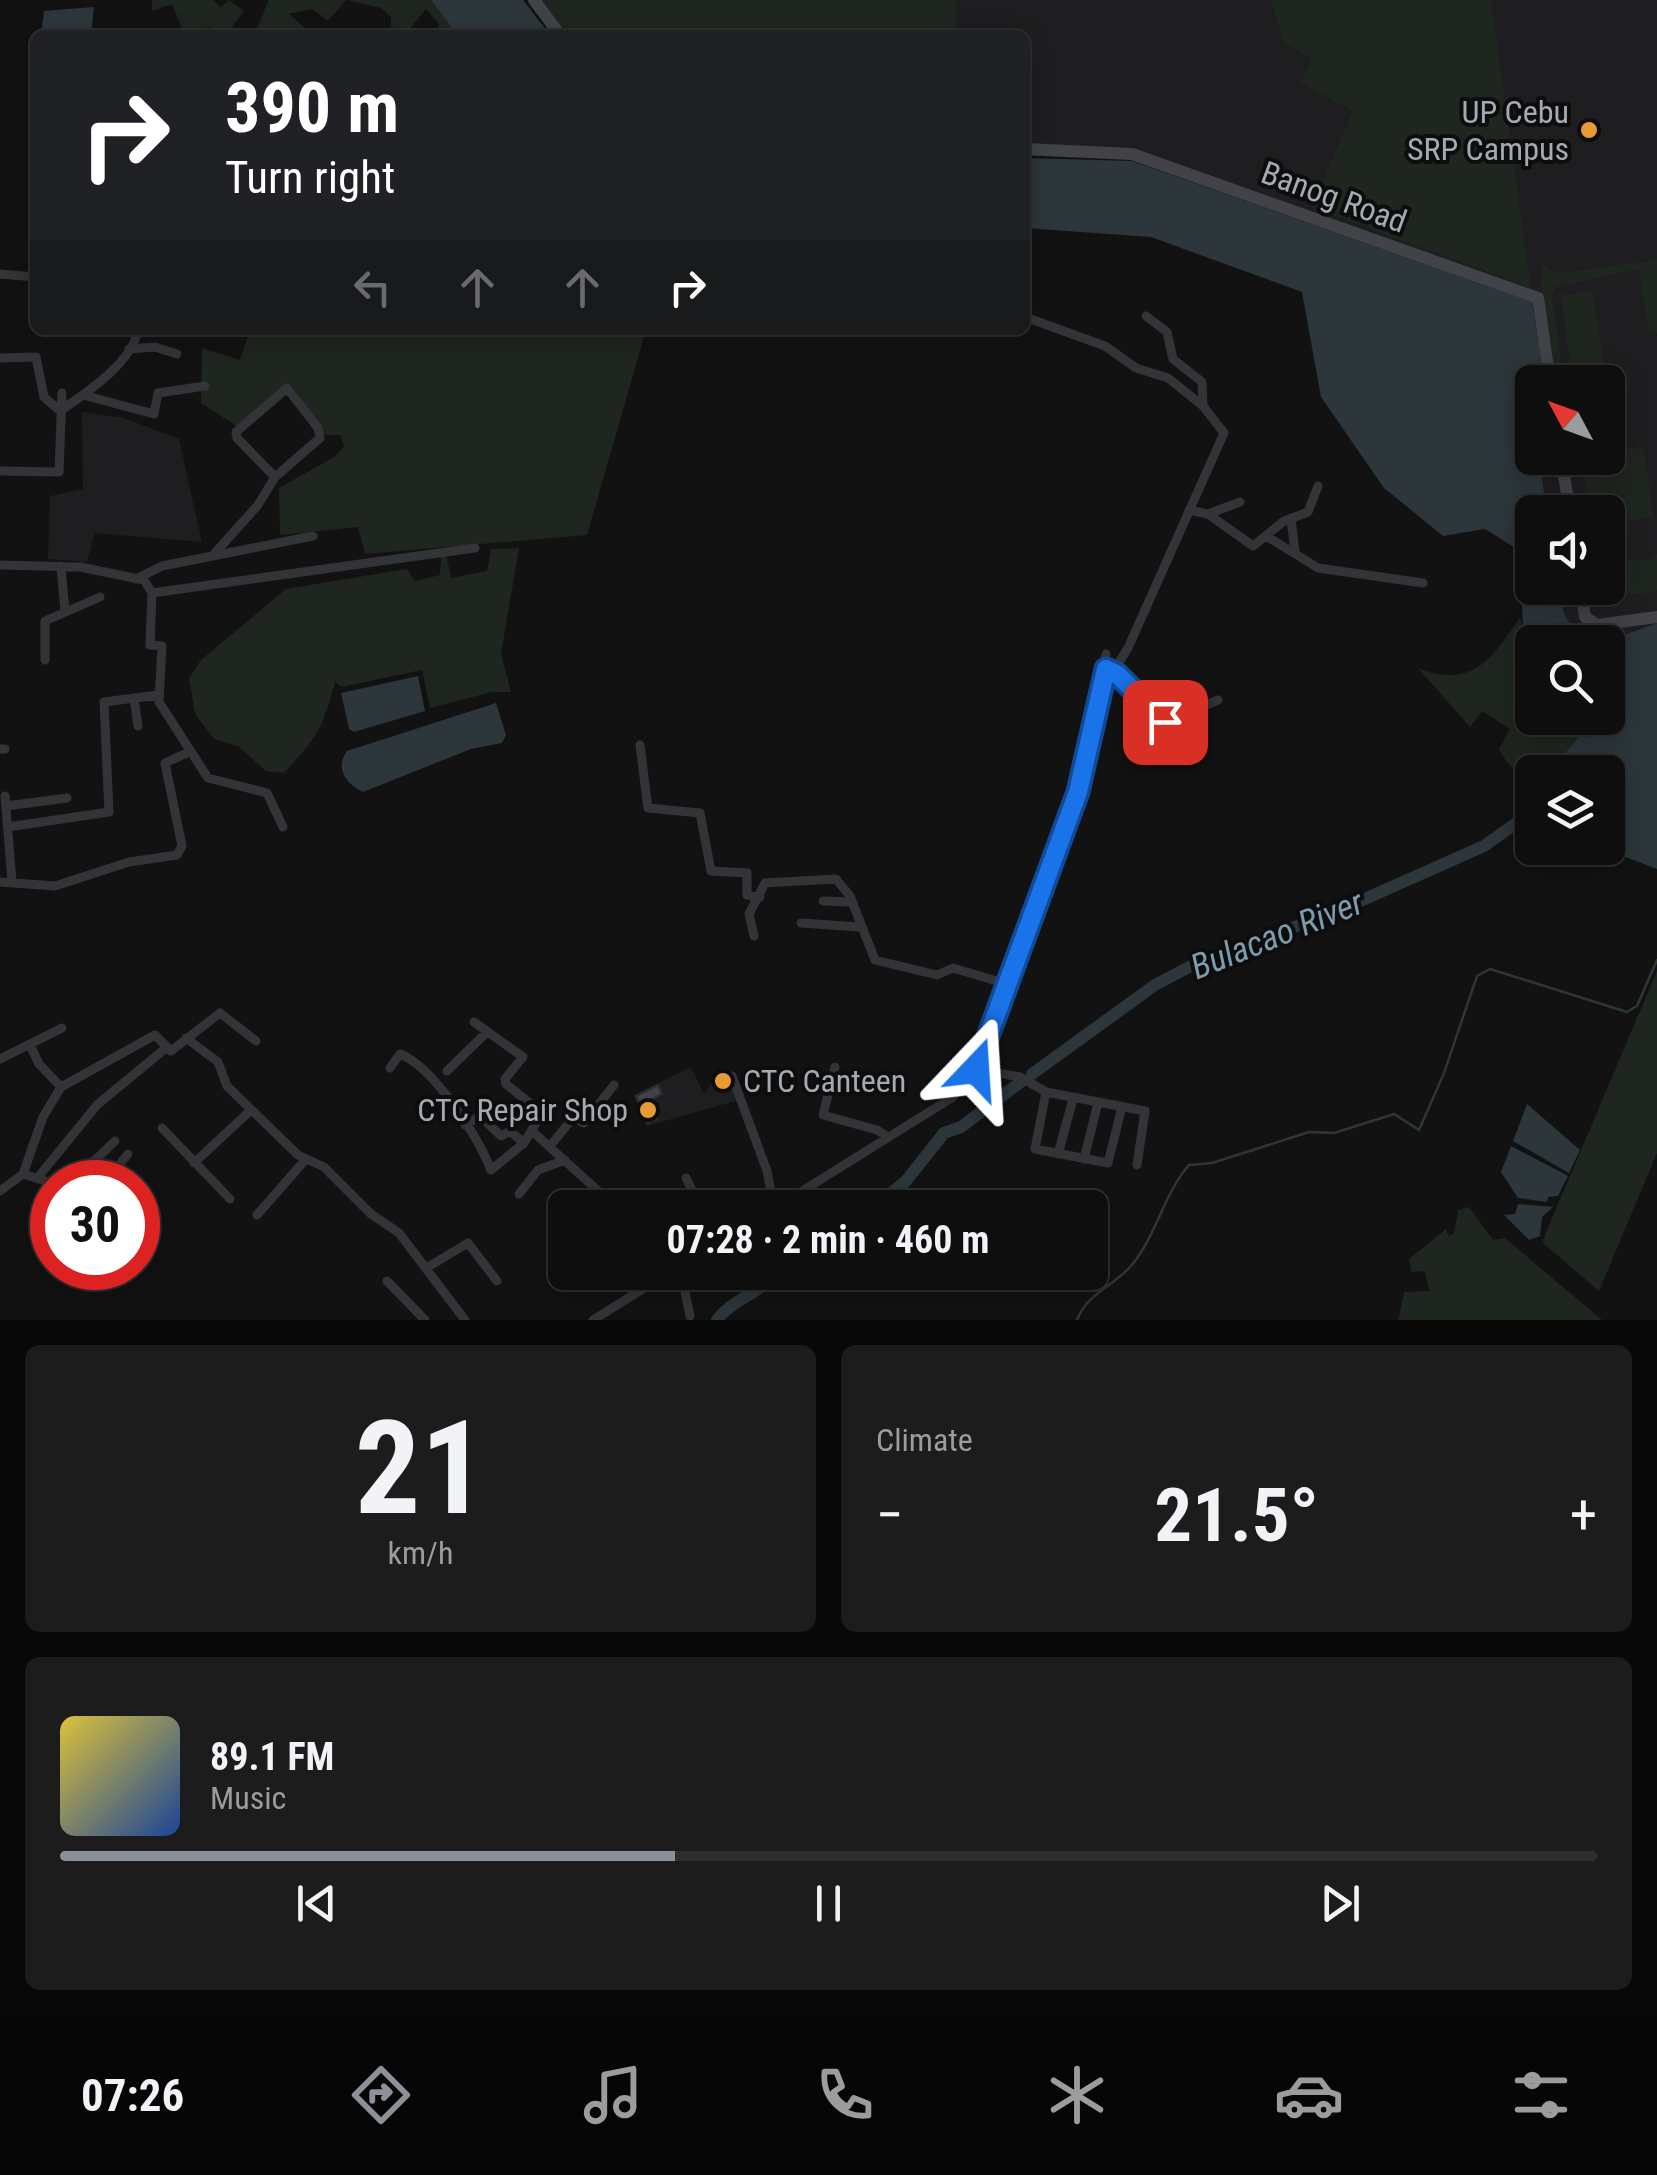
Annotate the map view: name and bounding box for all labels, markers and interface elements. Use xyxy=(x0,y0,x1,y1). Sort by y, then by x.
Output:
text: 390 m xyxy=(225,67,399,149)
icon: right xyxy=(60,70,190,200)
place label: UP Cebu SRP Campus xyxy=(1407,93,1569,168)
marker: UP Cebu SRP Campus xyxy=(1578,119,1600,141)
text: Turn right xyxy=(225,151,395,204)
street label: Banog Road xyxy=(1256,153,1412,241)
icon: left xyxy=(345,260,400,315)
icon: ahead xyxy=(450,260,505,315)
icon: ahead xyxy=(555,260,610,315)
icon: right xyxy=(660,260,715,315)
north arrow xyxy=(1515,365,1625,475)
map controls xyxy=(1515,365,1625,865)
button: sound xyxy=(1515,495,1625,605)
button: search xyxy=(1515,625,1625,735)
pin xyxy=(1123,680,1208,765)
icon: arrive xyxy=(1138,695,1193,750)
button: layers xyxy=(1515,755,1625,865)
water label: Bulacao River xyxy=(1185,882,1370,988)
position arrow xyxy=(924,1017,1028,1121)
place label: CTC Canteen xyxy=(743,1062,906,1100)
marker: CTC Canteen xyxy=(712,1070,734,1092)
place label: CTC Repair Shop xyxy=(417,1091,628,1129)
marker: CTC Repair Shop xyxy=(637,1099,659,1121)
speed limit sign: 30 xyxy=(30,1160,160,1290)
text: 07:28 · 2 min · 460 m xyxy=(667,1218,989,1262)
text: 21 xyxy=(355,1392,486,1545)
text: Climate xyxy=(876,1421,973,1459)
text: 21.5° xyxy=(1154,1471,1319,1559)
text: − xyxy=(876,1483,904,1547)
text: + xyxy=(1570,1483,1597,1547)
text: km/h xyxy=(388,1534,453,1572)
text: 89.1 FM xyxy=(210,1735,334,1779)
text: Music xyxy=(210,1779,286,1817)
icon: previous xyxy=(289,1876,344,1931)
icon: pause xyxy=(801,1876,856,1931)
icon: next xyxy=(1313,1876,1368,1931)
icon: directions xyxy=(346,2060,416,2130)
icon: music xyxy=(578,2060,648,2130)
icon: phone xyxy=(810,2060,880,2130)
icon: climate xyxy=(1042,2060,1112,2130)
icon: car xyxy=(1274,2060,1344,2130)
icon: filters xyxy=(1506,2060,1576,2130)
text: 07:26 xyxy=(81,2069,184,2122)

